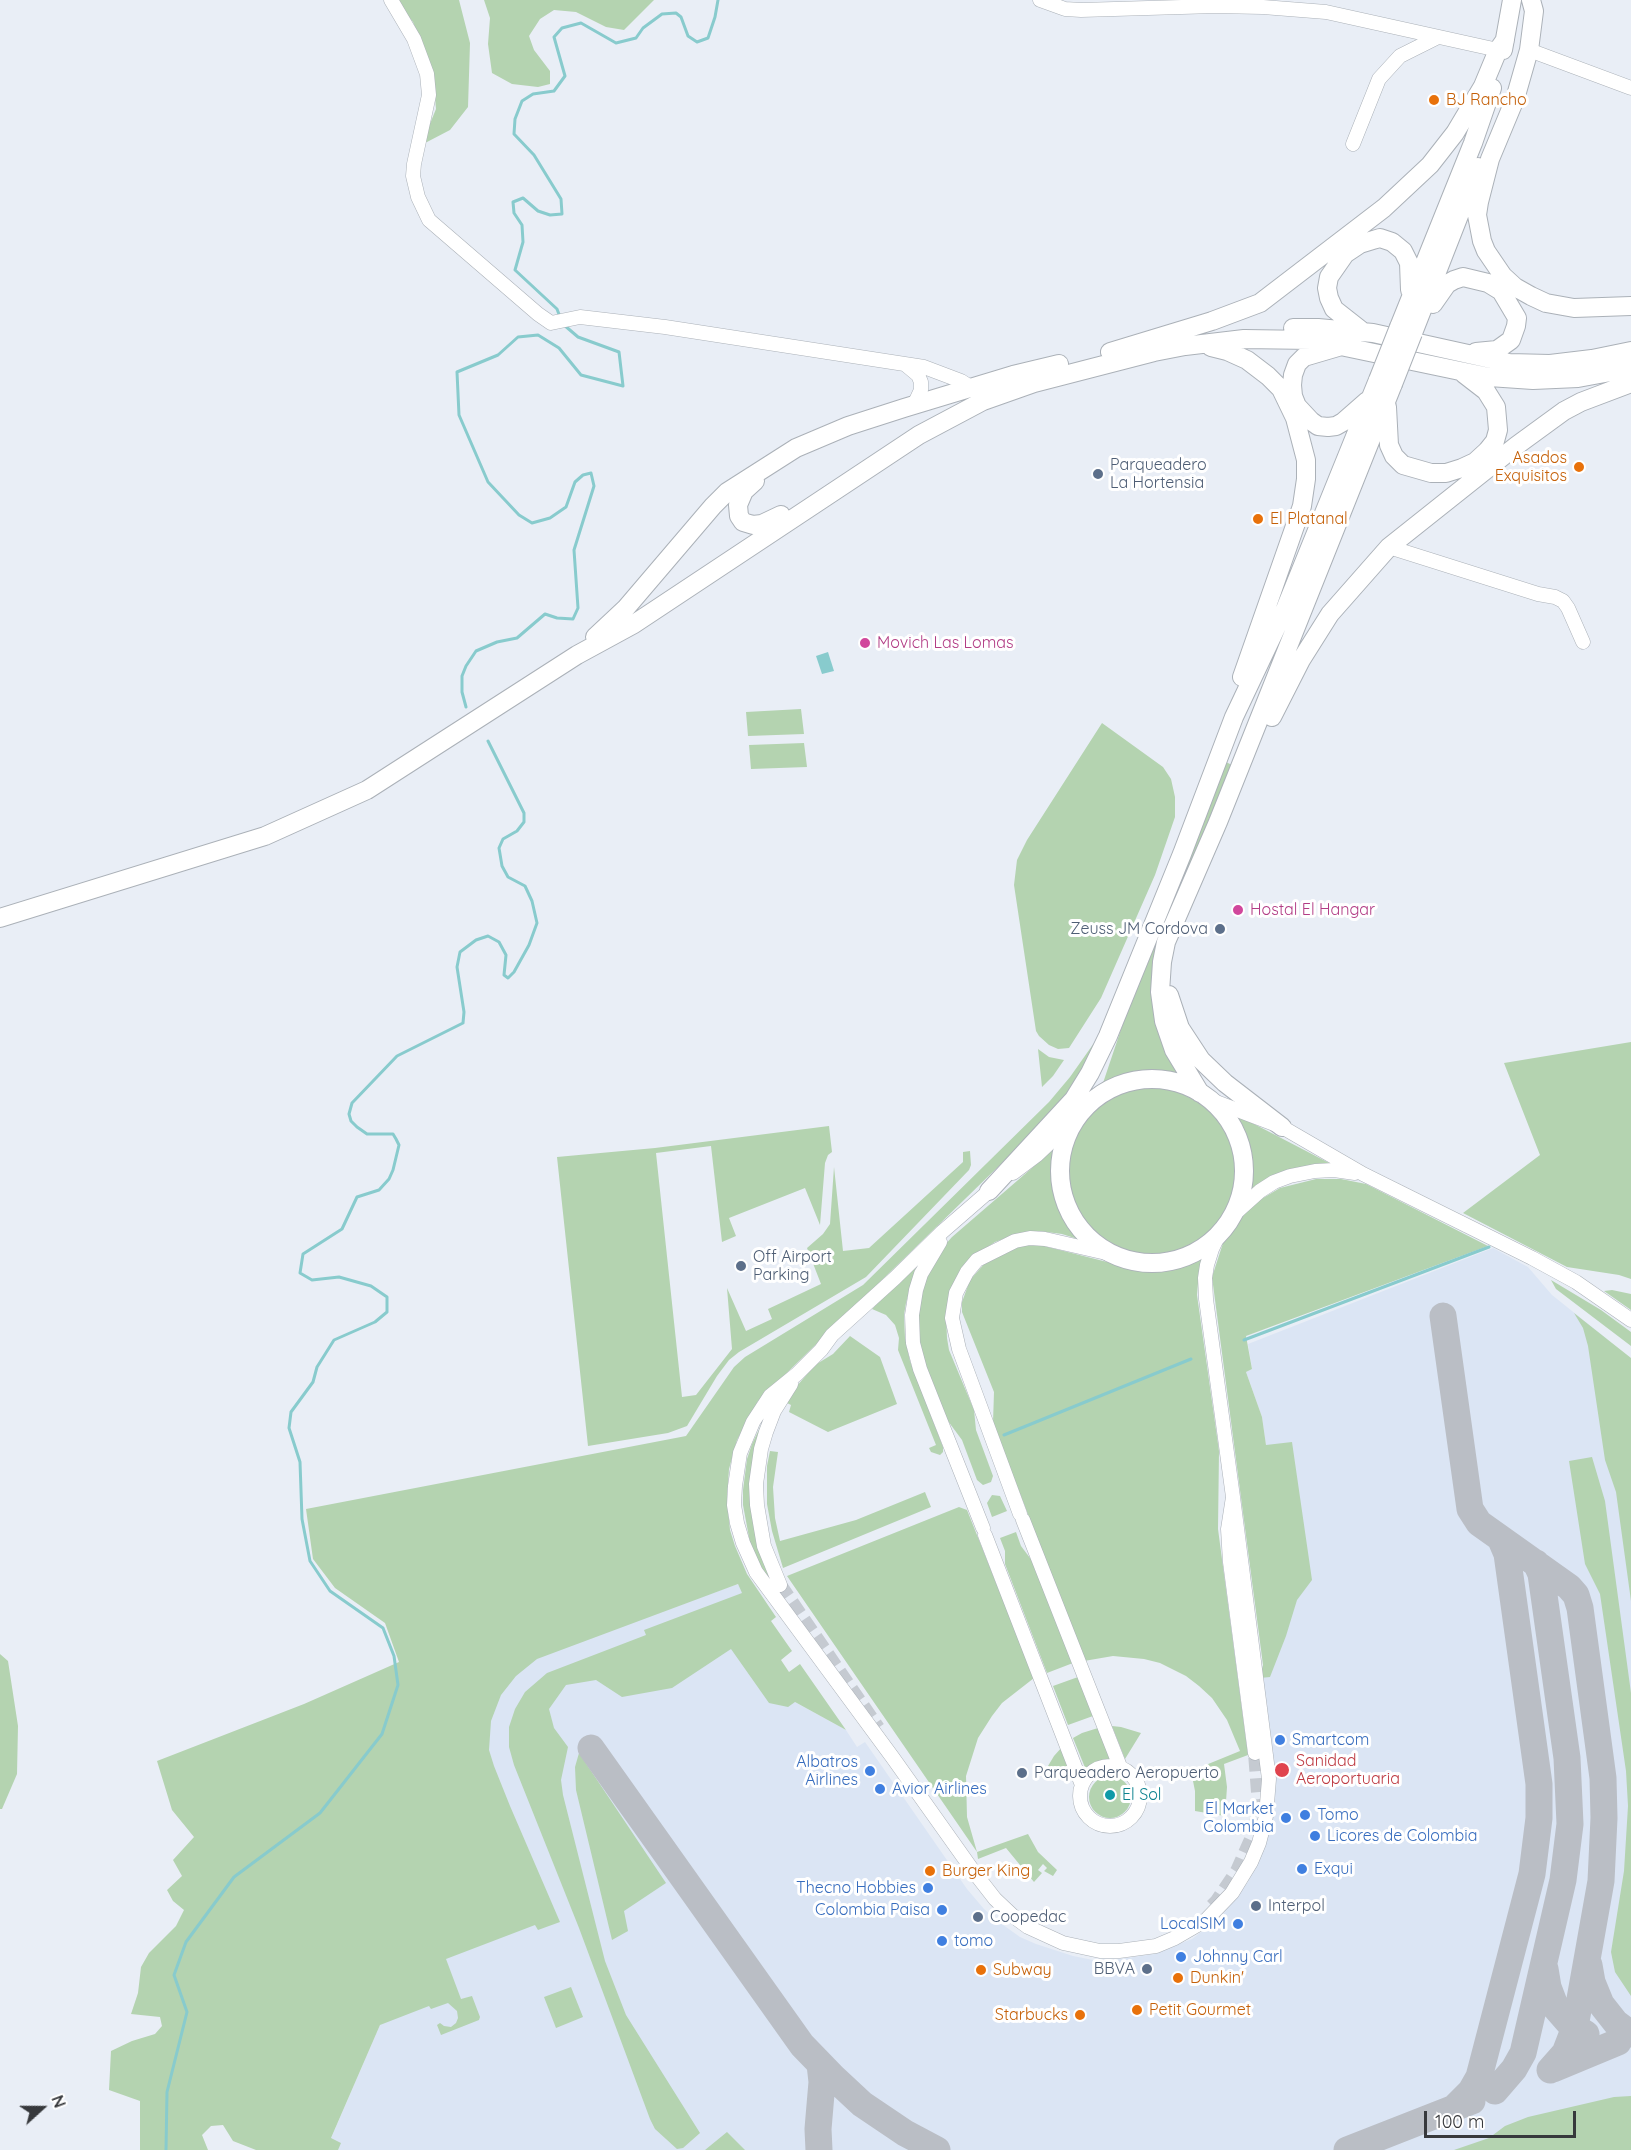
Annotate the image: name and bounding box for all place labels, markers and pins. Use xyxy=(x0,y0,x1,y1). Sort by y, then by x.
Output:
place label: BJ Rancho xyxy=(1446,90,1527,110)
marker: BJ Rancho xyxy=(1427,93,1441,107)
place label: Asados Exquisitos xyxy=(1495,448,1567,486)
place label: Parqueadero La Hortensia xyxy=(1110,455,1207,493)
marker: Asados Exquisitos xyxy=(1572,460,1586,474)
marker: Parqueadero La Hortensia xyxy=(1091,467,1105,481)
place label: El Platanal xyxy=(1270,509,1348,529)
marker: El Platanal xyxy=(1251,512,1265,526)
place label: Movich Las Lomas xyxy=(877,633,1013,653)
marker: Movich Las Lomas xyxy=(858,636,872,650)
place label: Hostal El Hangar xyxy=(1250,900,1375,920)
marker: Hostal El Hangar xyxy=(1231,903,1245,917)
place label: Zeuss JM Cordova xyxy=(1070,919,1208,939)
marker: Zeuss JM Cordova xyxy=(1213,922,1227,936)
place label: Off Airport Parking xyxy=(753,1247,832,1285)
marker: Off Airport Parking xyxy=(734,1259,748,1273)
place label: Smartcom xyxy=(1292,1730,1369,1750)
marker: Smartcom xyxy=(1273,1733,1287,1747)
place label: Sanidad Aeroportuaria xyxy=(1296,1751,1400,1789)
place label: Albatros Airlines xyxy=(796,1752,858,1790)
marker: Sanidad Aeroportuaria xyxy=(1273,1761,1291,1779)
place label: Parqueadero Aeropuerto xyxy=(1034,1763,1219,1783)
marker: Albatros Airlines xyxy=(863,1764,877,1778)
marker: Parqueadero Aeropuerto xyxy=(1015,1766,1029,1780)
place label: Avior Airlines xyxy=(892,1779,987,1799)
marker: Avior Airlines xyxy=(873,1782,887,1796)
place label: El Sol xyxy=(1122,1785,1161,1805)
marker: El Sol xyxy=(1103,1788,1117,1802)
place label: El Market Colombia xyxy=(1203,1799,1274,1837)
place label: Tomo xyxy=(1317,1805,1359,1825)
marker: Tomo xyxy=(1298,1808,1312,1822)
marker: El Market Colombia xyxy=(1279,1811,1293,1825)
place label: Licores de Colombia xyxy=(1327,1826,1477,1846)
marker: Licores de Colombia xyxy=(1308,1829,1322,1843)
place label: Exqui xyxy=(1314,1859,1353,1879)
place label: Burger King xyxy=(942,1861,1030,1881)
marker: Exqui xyxy=(1295,1862,1309,1876)
marker: Burger King xyxy=(923,1864,937,1878)
place label: Thecno Hobbies xyxy=(796,1878,916,1898)
marker: Thecno Hobbies xyxy=(921,1881,935,1895)
place label: Interpol xyxy=(1268,1896,1325,1916)
marker: Interpol xyxy=(1249,1899,1263,1913)
place label: Colombia Paisa xyxy=(815,1900,930,1920)
marker: Colombia Paisa xyxy=(935,1903,949,1917)
place label: Coopedac xyxy=(990,1907,1066,1927)
marker: Coopedac xyxy=(971,1910,985,1924)
place label: LocalSIM xyxy=(1160,1914,1226,1934)
marker: LocalSIM xyxy=(1231,1917,1245,1931)
place label: tomo xyxy=(954,1931,993,1951)
marker: tomo xyxy=(935,1934,949,1948)
place label: Johnny Carl xyxy=(1193,1947,1283,1967)
marker: Johnny Carl xyxy=(1174,1950,1188,1964)
place label: BBVA xyxy=(1094,1959,1135,1979)
place label: Subway xyxy=(993,1960,1052,1980)
marker: BBVA xyxy=(1140,1962,1154,1976)
marker: Subway xyxy=(974,1963,988,1977)
place label: Dunkin' xyxy=(1190,1968,1244,1988)
marker: Dunkin' xyxy=(1171,1971,1185,1985)
place label: Petit Gourmet xyxy=(1149,2000,1251,2020)
marker: Petit Gourmet xyxy=(1130,2003,1144,2017)
place label: Starbucks xyxy=(995,2005,1068,2025)
marker: Starbucks xyxy=(1073,2008,1087,2022)

